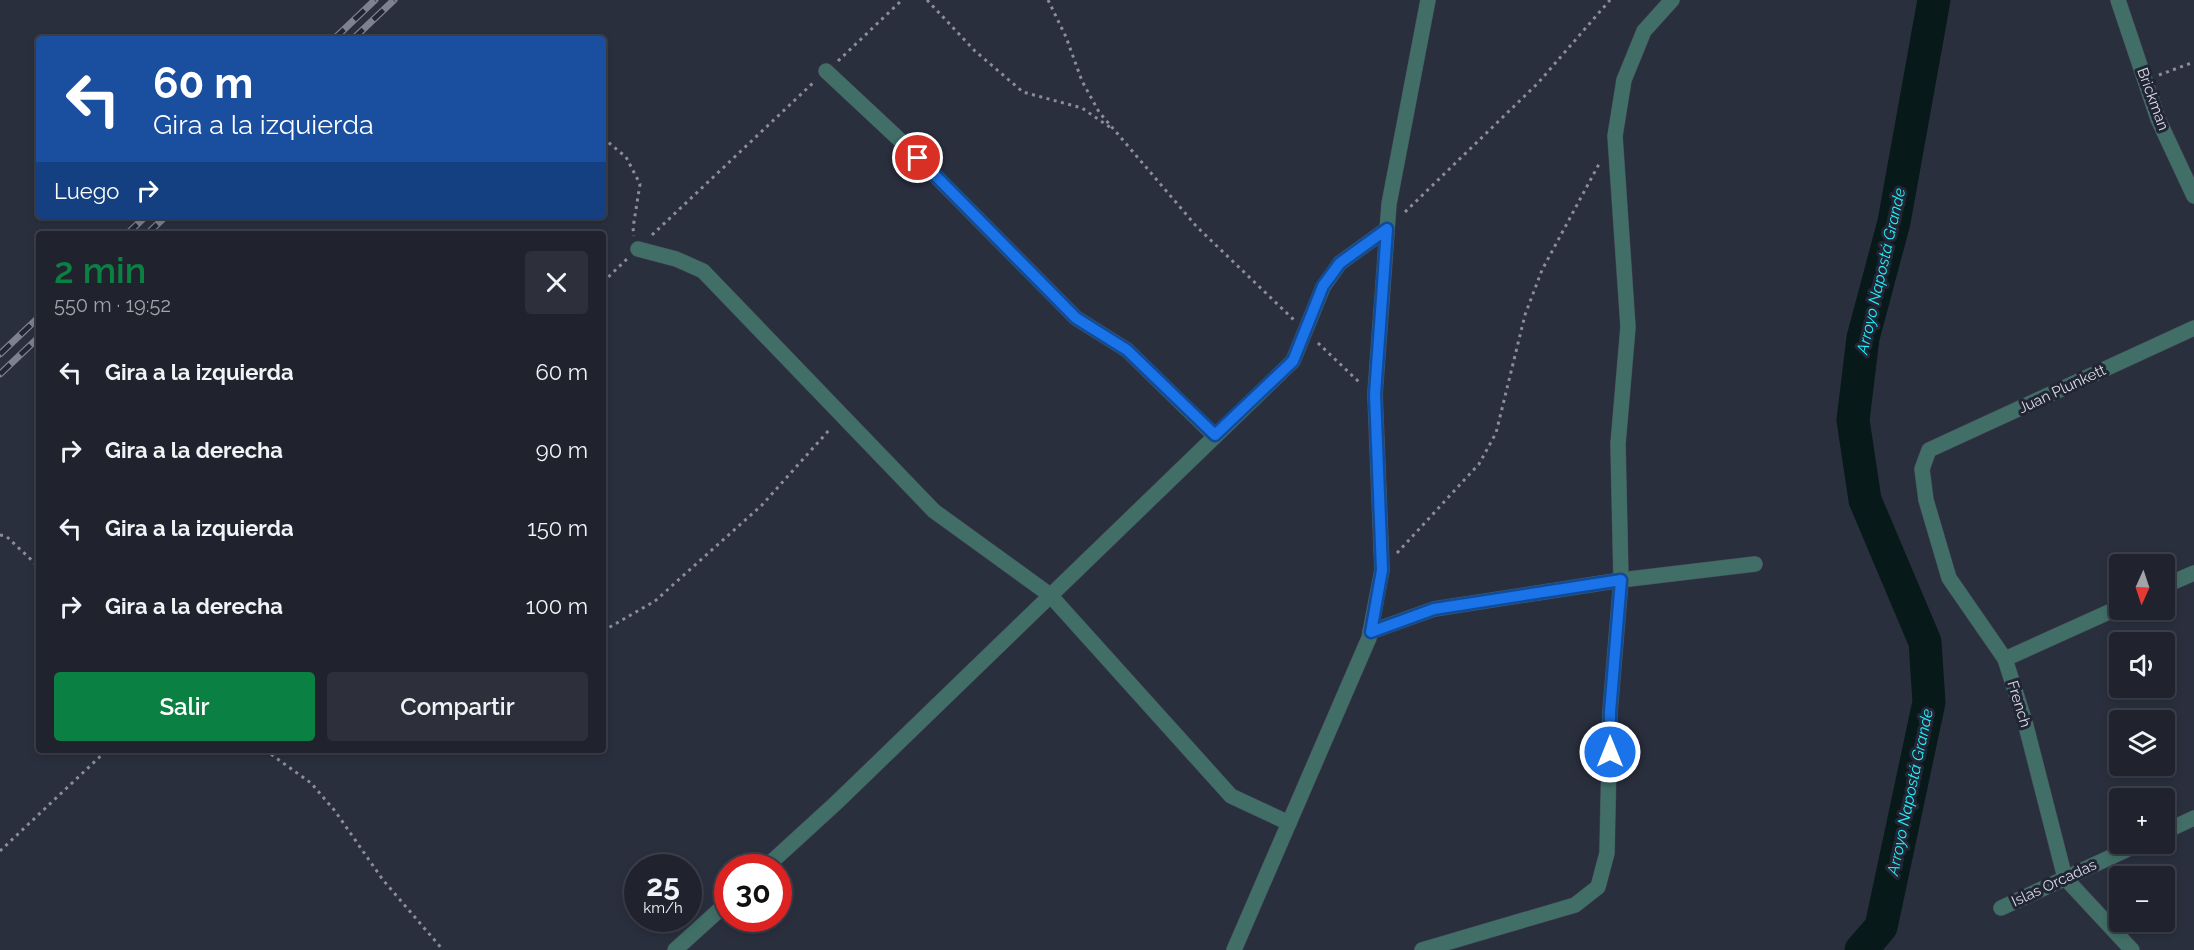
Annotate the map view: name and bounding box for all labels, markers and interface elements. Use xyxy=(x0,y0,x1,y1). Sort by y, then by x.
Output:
text: 60 m xyxy=(153,59,253,108)
icon: left xyxy=(54,60,132,138)
street label: Brickman xyxy=(2133,65,2173,133)
text: Gira a la izquierda xyxy=(153,109,374,140)
pin xyxy=(892,132,943,183)
icon: arrive xyxy=(901,141,934,174)
icon: right xyxy=(131,174,164,207)
text: Luego xyxy=(54,178,119,204)
water label: Arroyo Napostá Grande xyxy=(1852,186,1909,357)
text: 2 min xyxy=(54,249,146,291)
button: close xyxy=(525,251,588,314)
text: 550 m · 19:52 xyxy=(54,293,171,317)
icon: left xyxy=(54,356,87,389)
text: Gira a la izquierda xyxy=(105,359,294,385)
text: 60 m xyxy=(535,359,588,385)
street label: Juan Plunkett xyxy=(2016,361,2108,417)
icon: right xyxy=(54,434,87,467)
text: Gira a la derecha xyxy=(105,437,283,463)
text: 90 m xyxy=(536,437,588,463)
icon: left xyxy=(54,512,87,545)
text: Gira a la izquierda xyxy=(105,515,294,541)
text: 150 m xyxy=(527,515,588,541)
north arrow xyxy=(2109,554,2175,620)
map controls xyxy=(2109,554,2175,932)
icon: right xyxy=(54,590,87,623)
text: Gira a la derecha xyxy=(105,593,283,619)
text: 100 m xyxy=(526,593,588,619)
button: sound xyxy=(2109,632,2175,698)
button: Salir xyxy=(54,672,315,741)
button: Compartir xyxy=(327,672,588,741)
street label: French xyxy=(2003,678,2035,730)
water label: Arroyo Napostá Grande xyxy=(1883,707,1937,878)
button: layers xyxy=(2109,710,2175,776)
position arrow xyxy=(1578,720,1642,784)
button: + xyxy=(2109,788,2175,854)
speed limit sign: 30 xyxy=(714,854,792,932)
street label: Islas Orcadas xyxy=(2009,855,2099,911)
button: − xyxy=(2109,866,2175,932)
text: 25 xyxy=(646,868,680,903)
text: km/h xyxy=(643,899,683,917)

